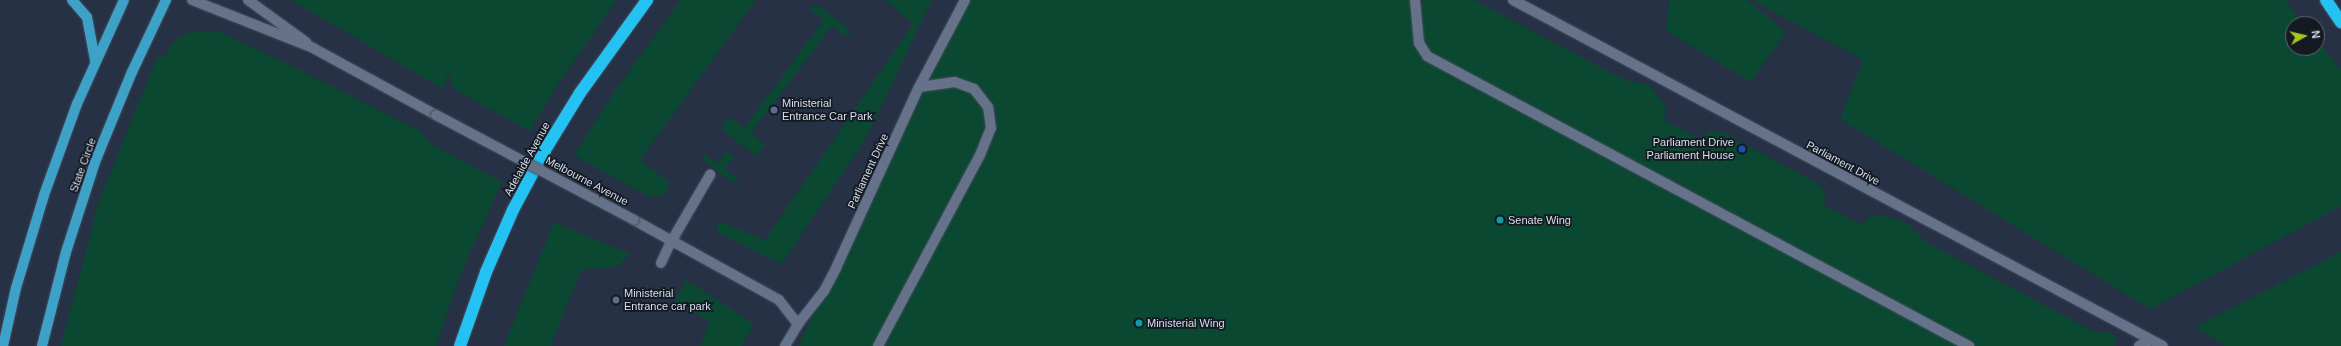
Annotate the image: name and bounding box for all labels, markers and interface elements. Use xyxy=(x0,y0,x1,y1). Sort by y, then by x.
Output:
north arrow xyxy=(2285,16,2325,56)
text: N xyxy=(2309,30,2322,39)
place label: Ministerial Entrance Car Park xyxy=(782,97,872,123)
marker: Ministerial Entrance Car Park xyxy=(769,105,779,115)
street label: Adelaide Avenue xyxy=(501,120,553,198)
street label: Parliament Drive xyxy=(845,131,891,211)
street label: State Circle xyxy=(67,136,99,194)
place label: Parliament Drive Parliament House xyxy=(1647,136,1734,162)
street label: Parliament Drive xyxy=(1804,138,1882,188)
marker: Parliament Drive Parliament House xyxy=(1737,144,1747,154)
street label: Melbourne Avenue xyxy=(543,154,631,208)
place label: Senate Wing xyxy=(1508,213,1571,227)
marker: Senate Wing xyxy=(1495,215,1505,225)
place label: Ministerial Entrance car park xyxy=(624,287,711,313)
marker: Ministerial Entrance car park xyxy=(611,295,621,305)
place label: Ministerial Wing xyxy=(1147,316,1225,330)
marker: Ministerial Wing xyxy=(1134,318,1144,328)

